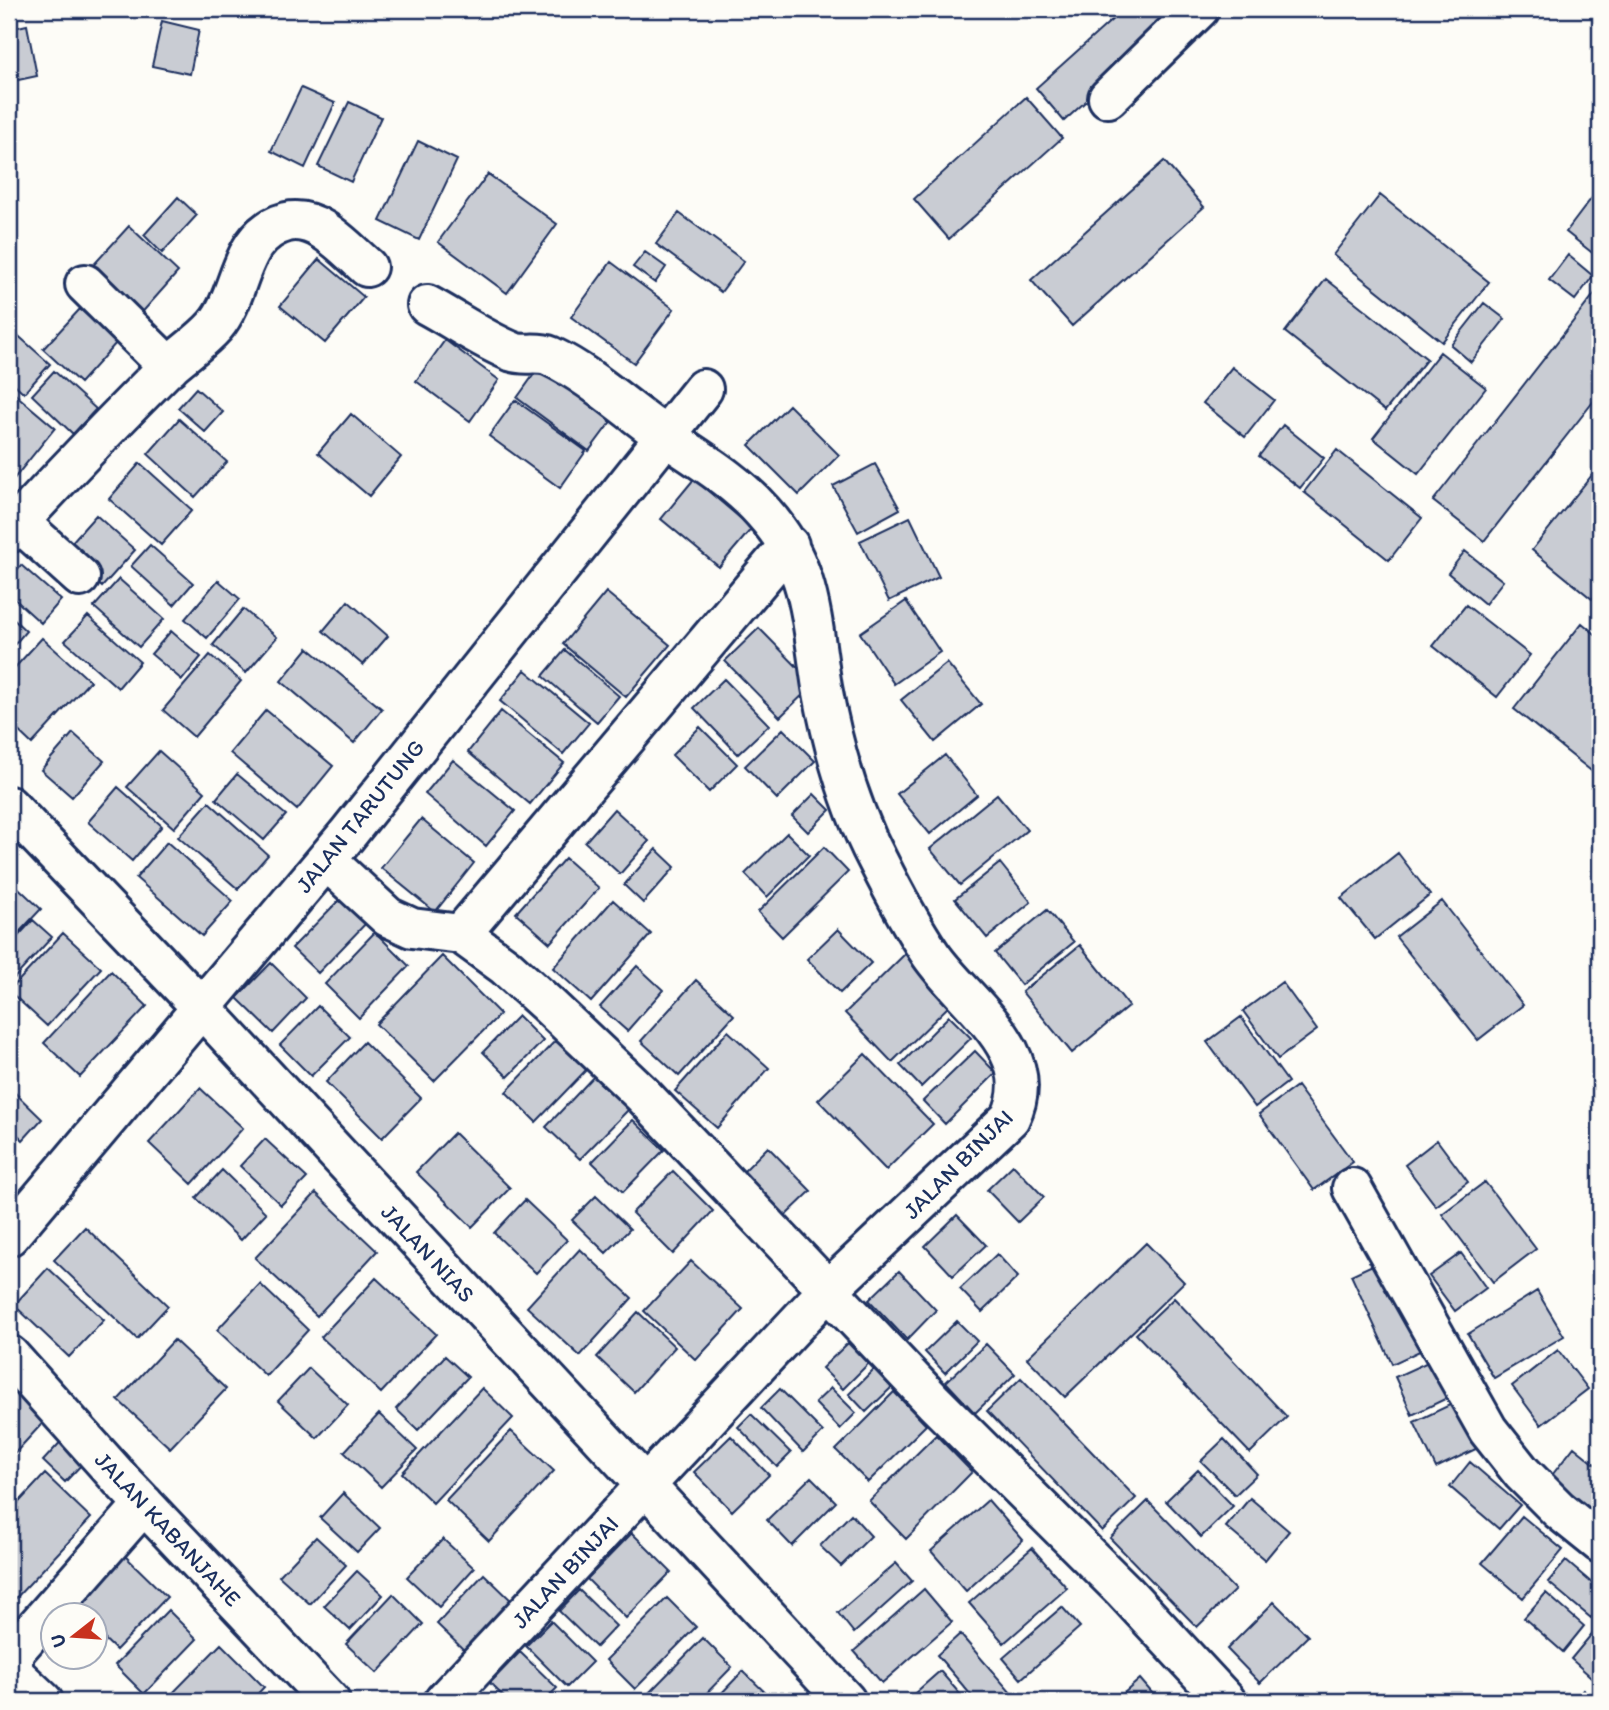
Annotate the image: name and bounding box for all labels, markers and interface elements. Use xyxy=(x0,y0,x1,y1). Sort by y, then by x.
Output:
street label: JALAN TARUTUNG xyxy=(290,734,430,898)
street label: JALAN BINJAI xyxy=(897,1103,1019,1225)
street label: JALAN NIAS xyxy=(375,1198,481,1308)
street label: JALAN KABANJAHE xyxy=(89,1446,247,1612)
street label: JALAN BINJAI xyxy=(506,1510,624,1634)
north arrow xyxy=(38,1602,108,1672)
text: U xyxy=(45,1631,71,1650)

